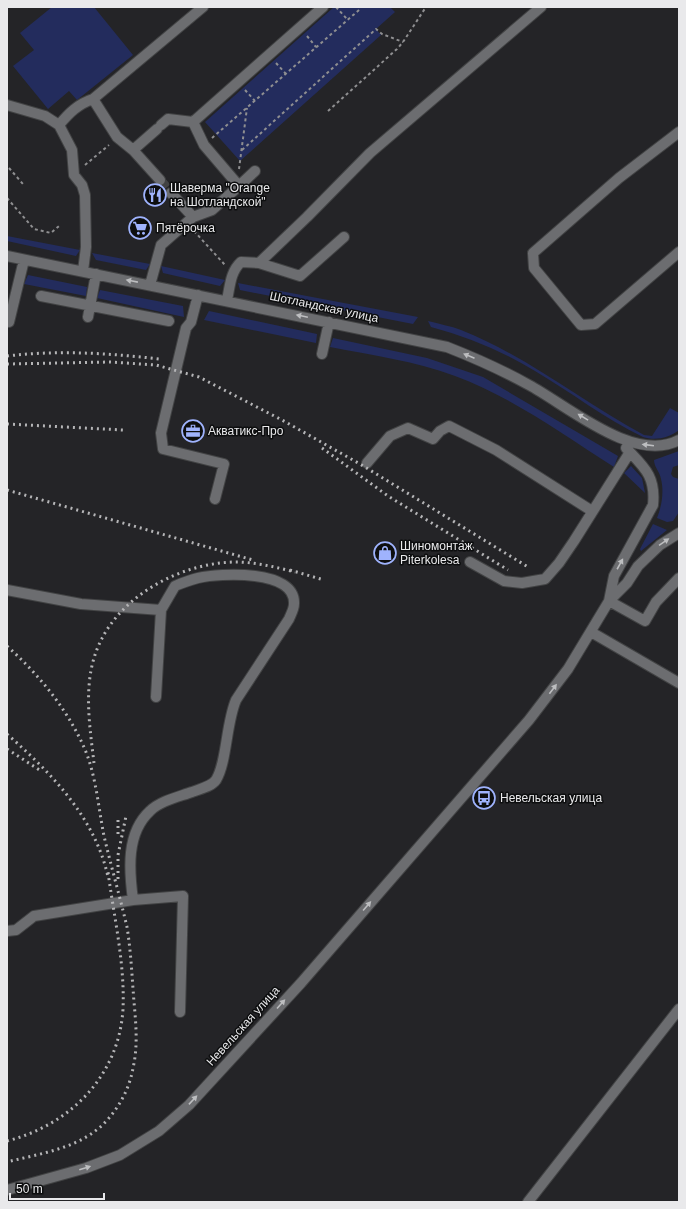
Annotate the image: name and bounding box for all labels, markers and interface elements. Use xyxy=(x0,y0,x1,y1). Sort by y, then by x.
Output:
place label: Шаверма "Orange на Шотландской" xyxy=(170,181,270,209)
restaurant icon: Шаверма "Orange на Шотландской" xyxy=(142,182,168,208)
supermarket icon: Пятёрочка xyxy=(127,215,153,241)
place label: Пятёрочка xyxy=(156,221,215,235)
one-way arrow xyxy=(126,278,139,284)
street label: Шотландская улица xyxy=(268,289,380,325)
one-way arrow xyxy=(296,313,308,319)
one-way arrow xyxy=(464,353,475,359)
one-way arrow xyxy=(577,414,589,421)
office icon: Акватикс-Про xyxy=(180,418,206,444)
place label: Акватикс-Про xyxy=(208,424,284,438)
one-way arrow xyxy=(642,442,654,449)
one-way arrow xyxy=(659,538,669,546)
place label: Шиномонтаж Piterkolesa xyxy=(400,539,473,567)
shop icon: Шиномонтаж Piterkolesa xyxy=(372,540,398,566)
one-way arrow xyxy=(617,558,624,570)
one-way arrow xyxy=(549,683,557,694)
bus stop icon: Невельская улица xyxy=(471,785,497,811)
place label: Невельская улица xyxy=(500,791,602,805)
one-way arrow xyxy=(362,901,372,911)
street label: Невельская улица xyxy=(204,983,283,1069)
one-way arrow xyxy=(277,999,286,1009)
one-way arrow xyxy=(189,1095,198,1105)
one-way arrow xyxy=(79,1165,91,1171)
scale bar xyxy=(10,1175,104,1201)
text: 50 m xyxy=(16,1182,43,1196)

